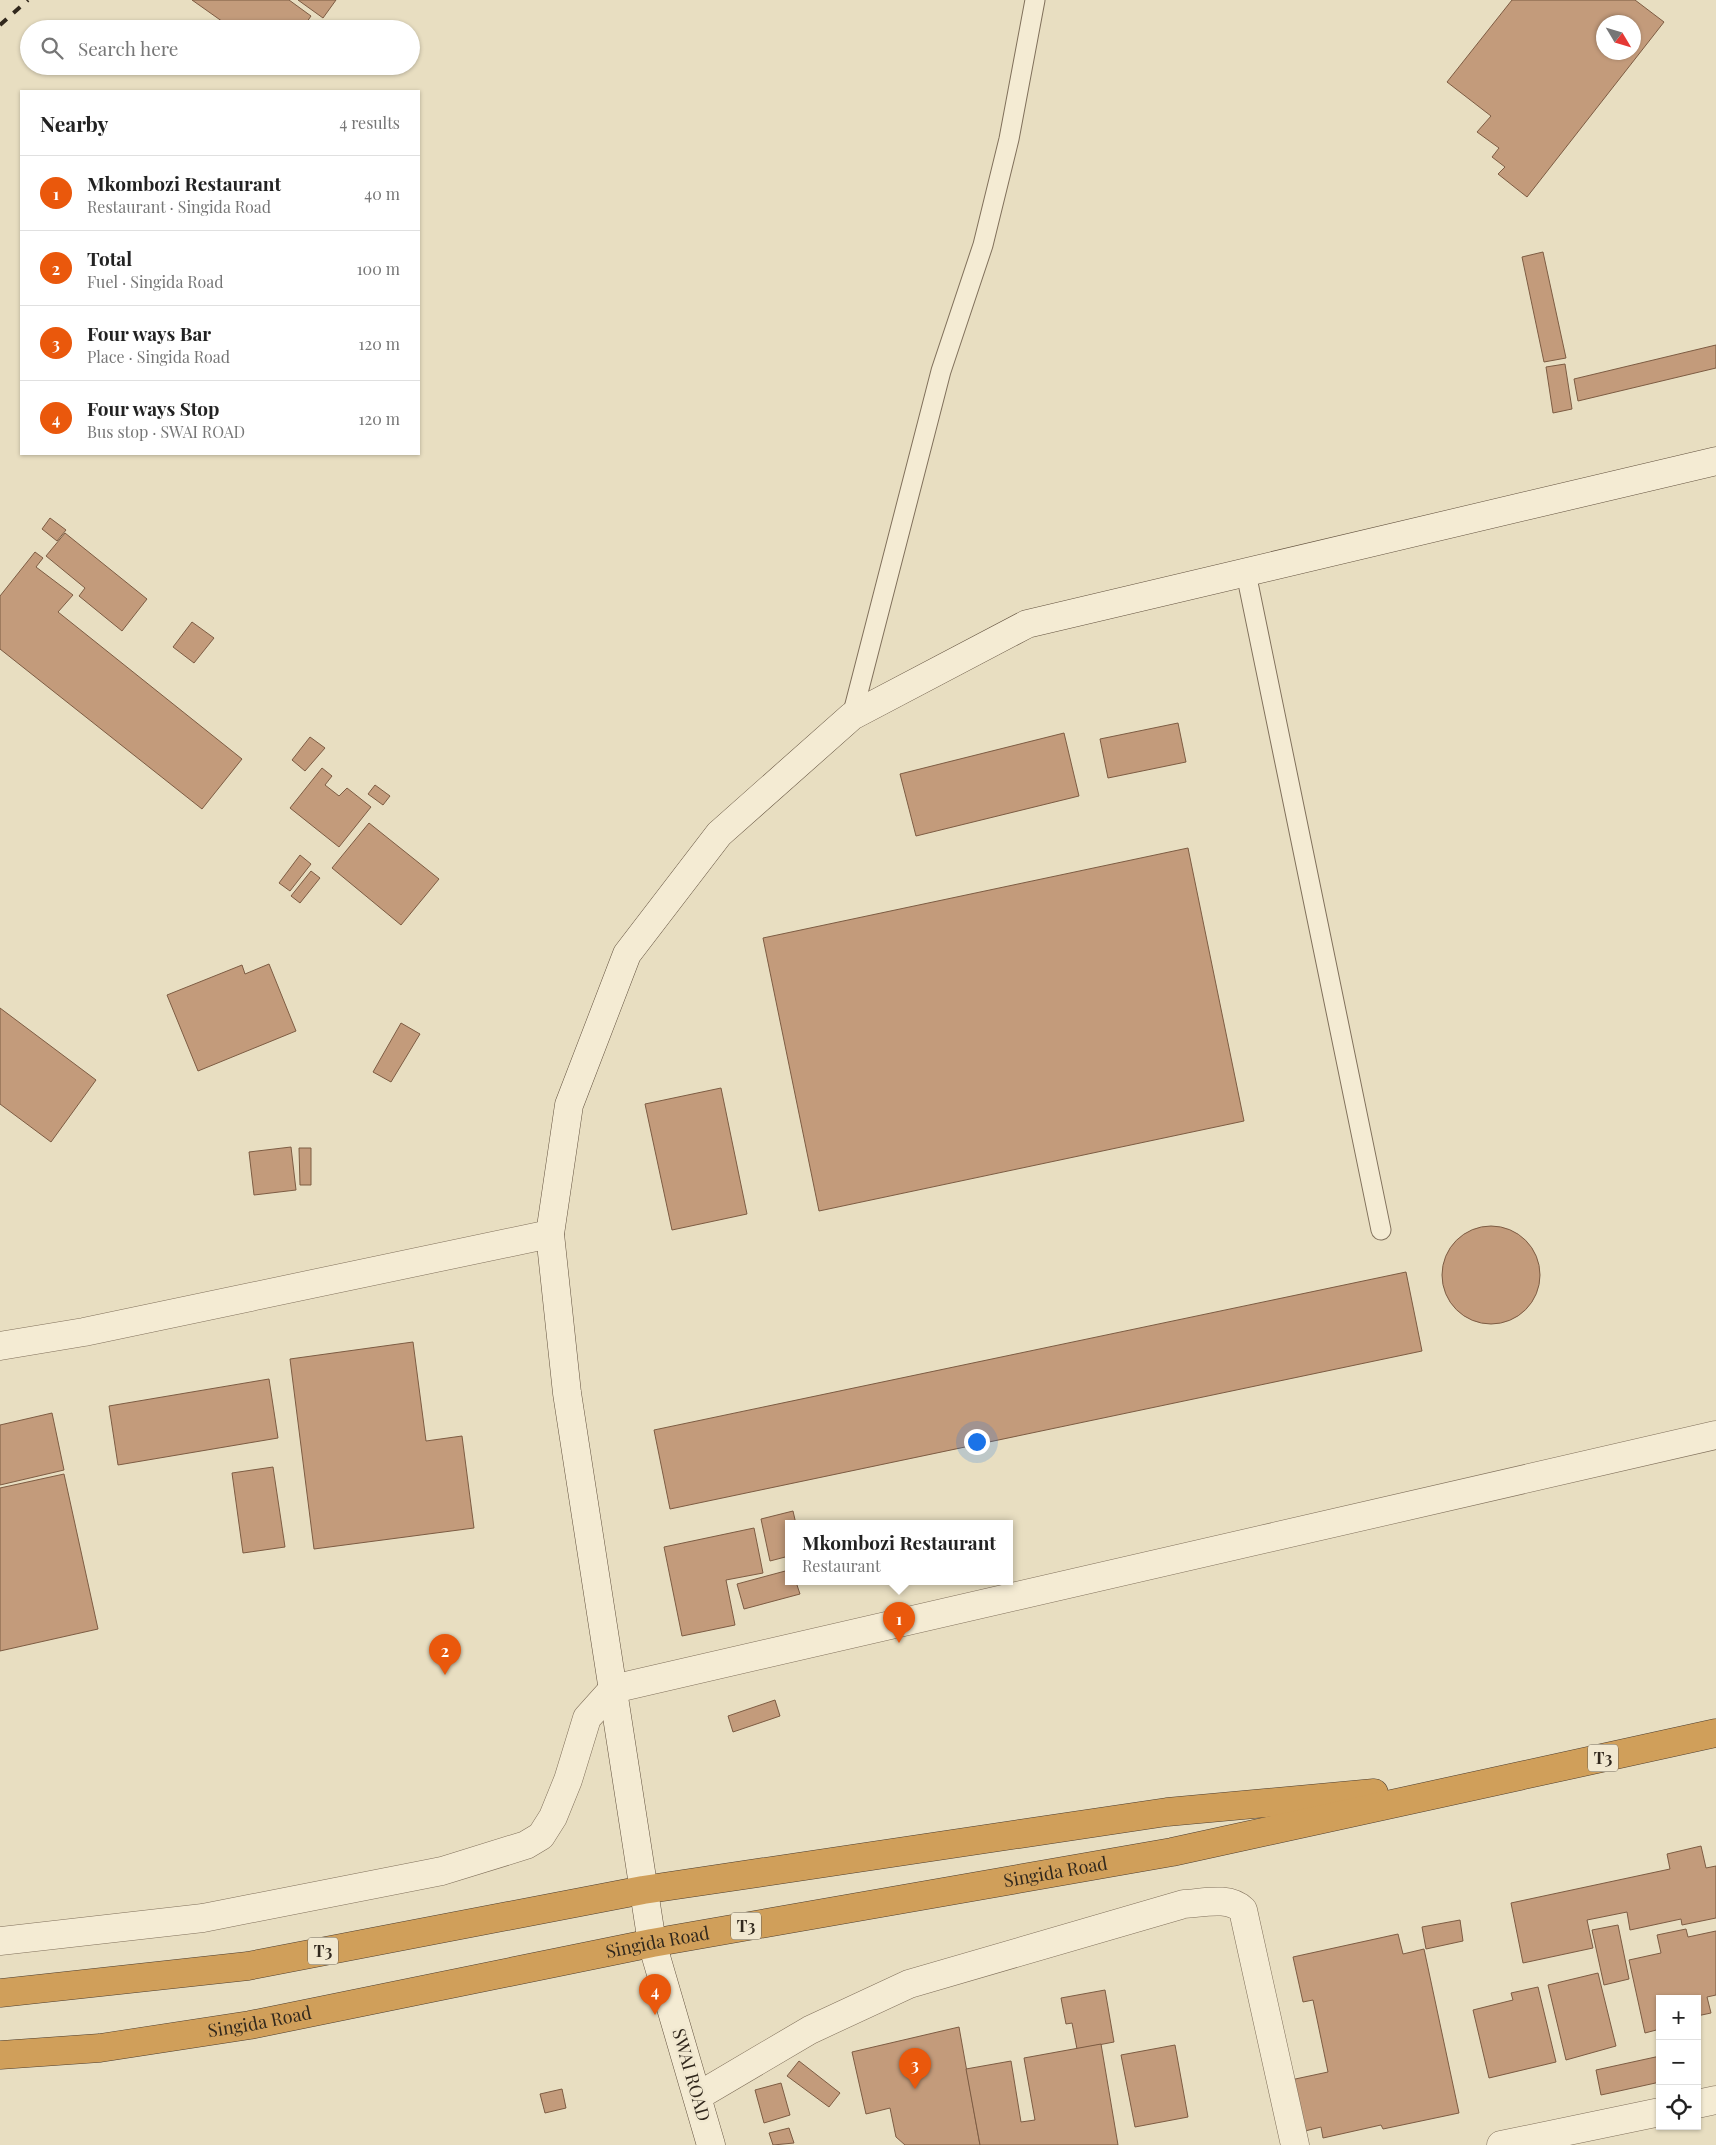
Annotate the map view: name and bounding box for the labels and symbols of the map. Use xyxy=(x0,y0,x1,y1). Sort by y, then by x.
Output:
north arrow xyxy=(1596,15,1641,60)
your location xyxy=(964,1429,990,1455)
pin: 1 xyxy=(883,1602,915,1643)
pin: 2 xyxy=(429,1634,461,1675)
road number: T3 xyxy=(1588,1745,1618,1772)
street label: Singida Road xyxy=(1002,1850,1110,1892)
road number: T3 xyxy=(731,1912,761,1940)
street label: Singida Road xyxy=(604,1920,712,1963)
road number: T3 xyxy=(308,1938,338,1964)
pin: 4 xyxy=(639,1974,671,2015)
street label: Singida Road xyxy=(206,2000,314,2042)
street label: SWAI ROAD xyxy=(667,2026,717,2124)
pin: 3 xyxy=(899,2048,931,2089)

